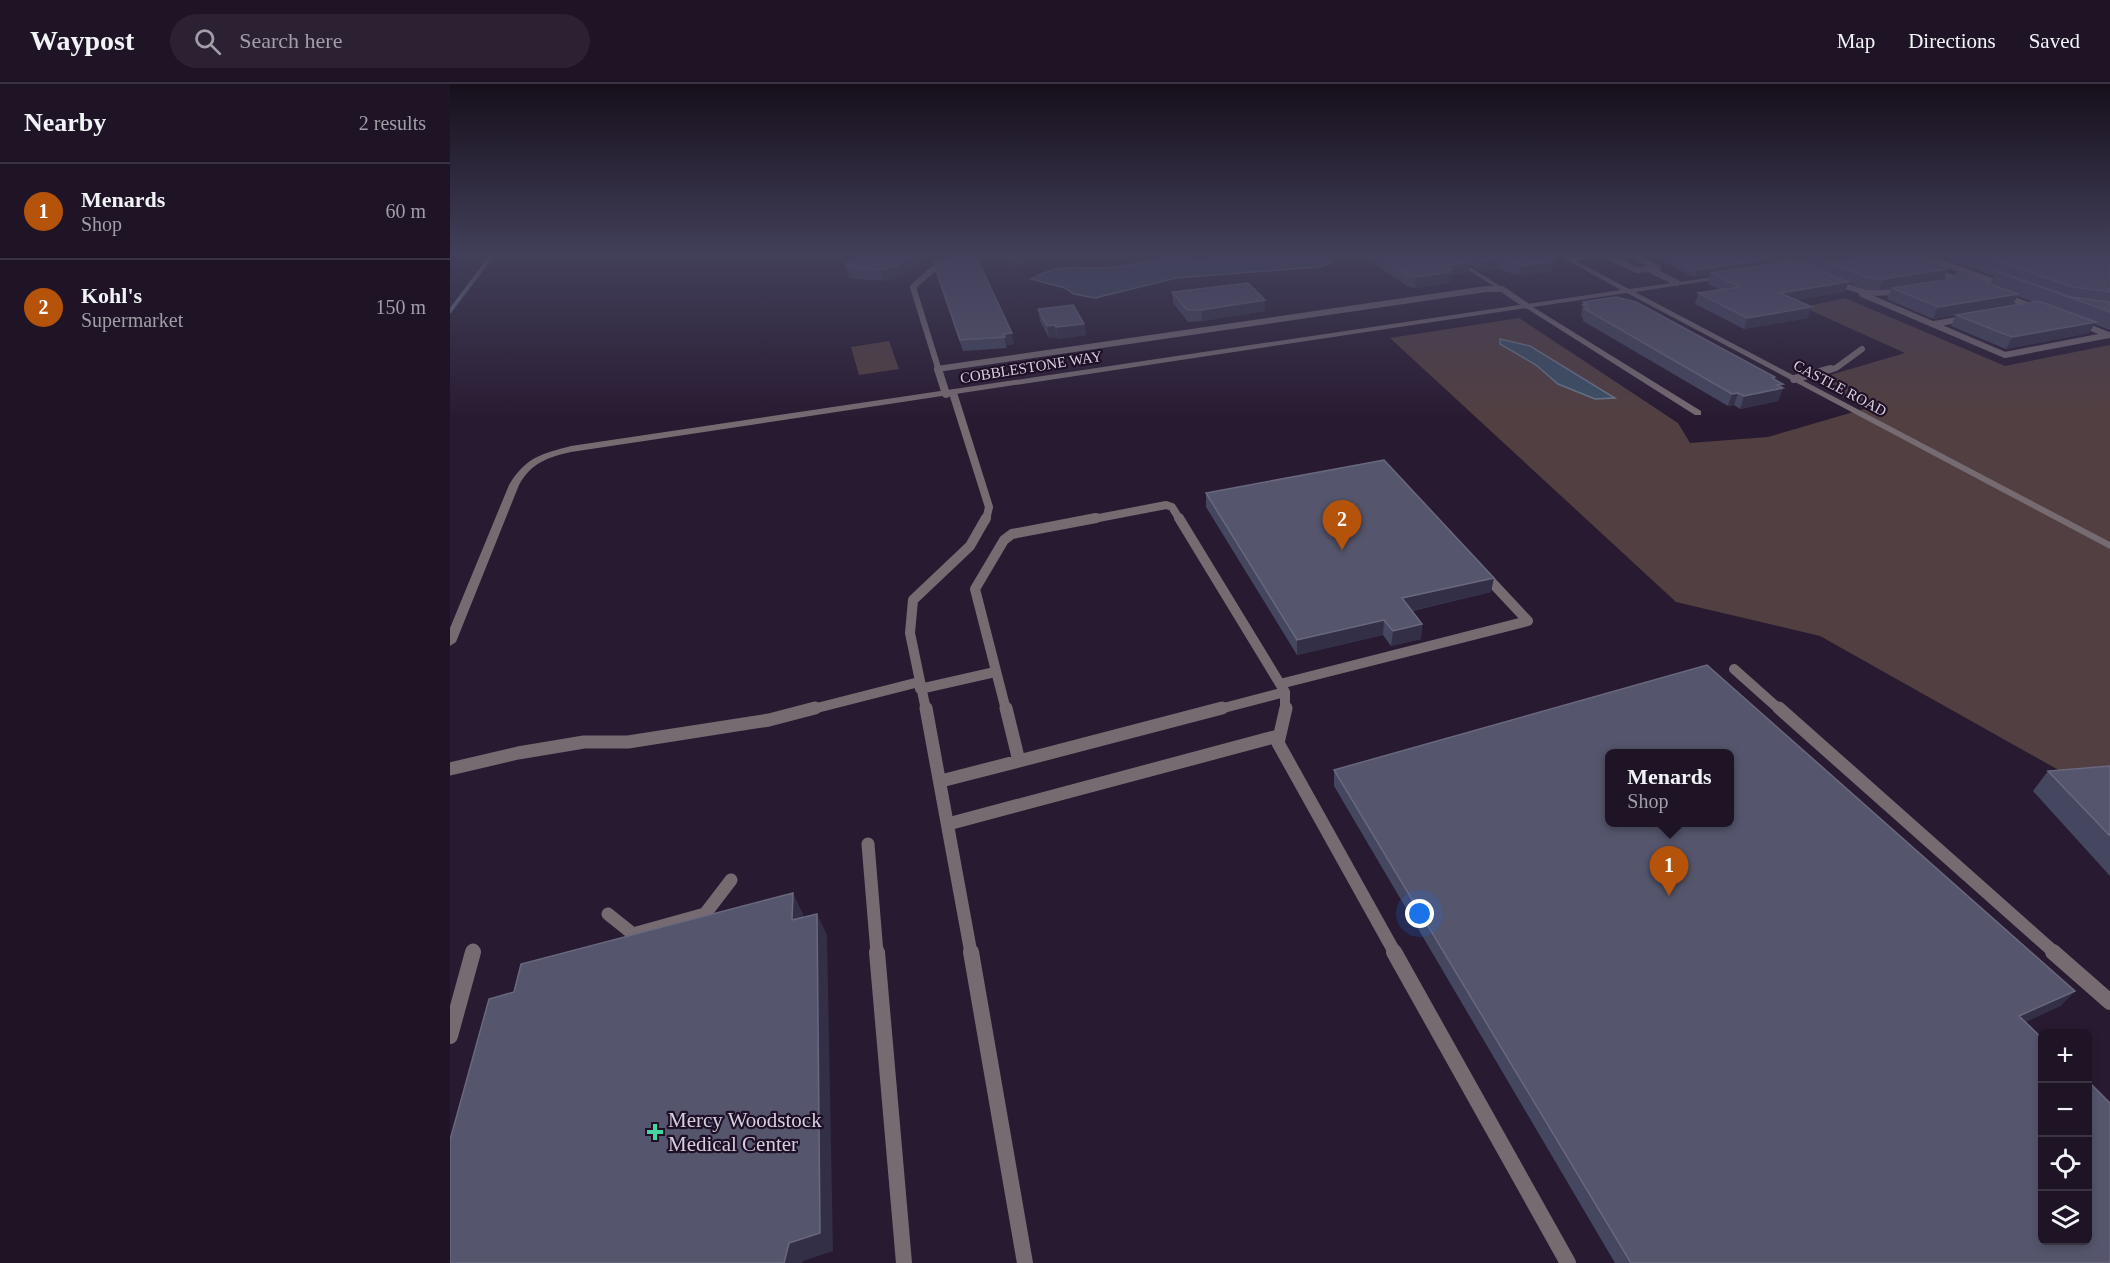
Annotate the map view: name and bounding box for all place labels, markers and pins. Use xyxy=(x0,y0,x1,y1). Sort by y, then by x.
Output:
pin: 2 xyxy=(1322,500,1362,550)
pin: 1 xyxy=(1650,846,1688,896)
place label: Mercy Woodstock Medical Center xyxy=(668,1108,822,1156)
marker: Mercy Woodstock Medical Center xyxy=(646,1123,664,1141)

